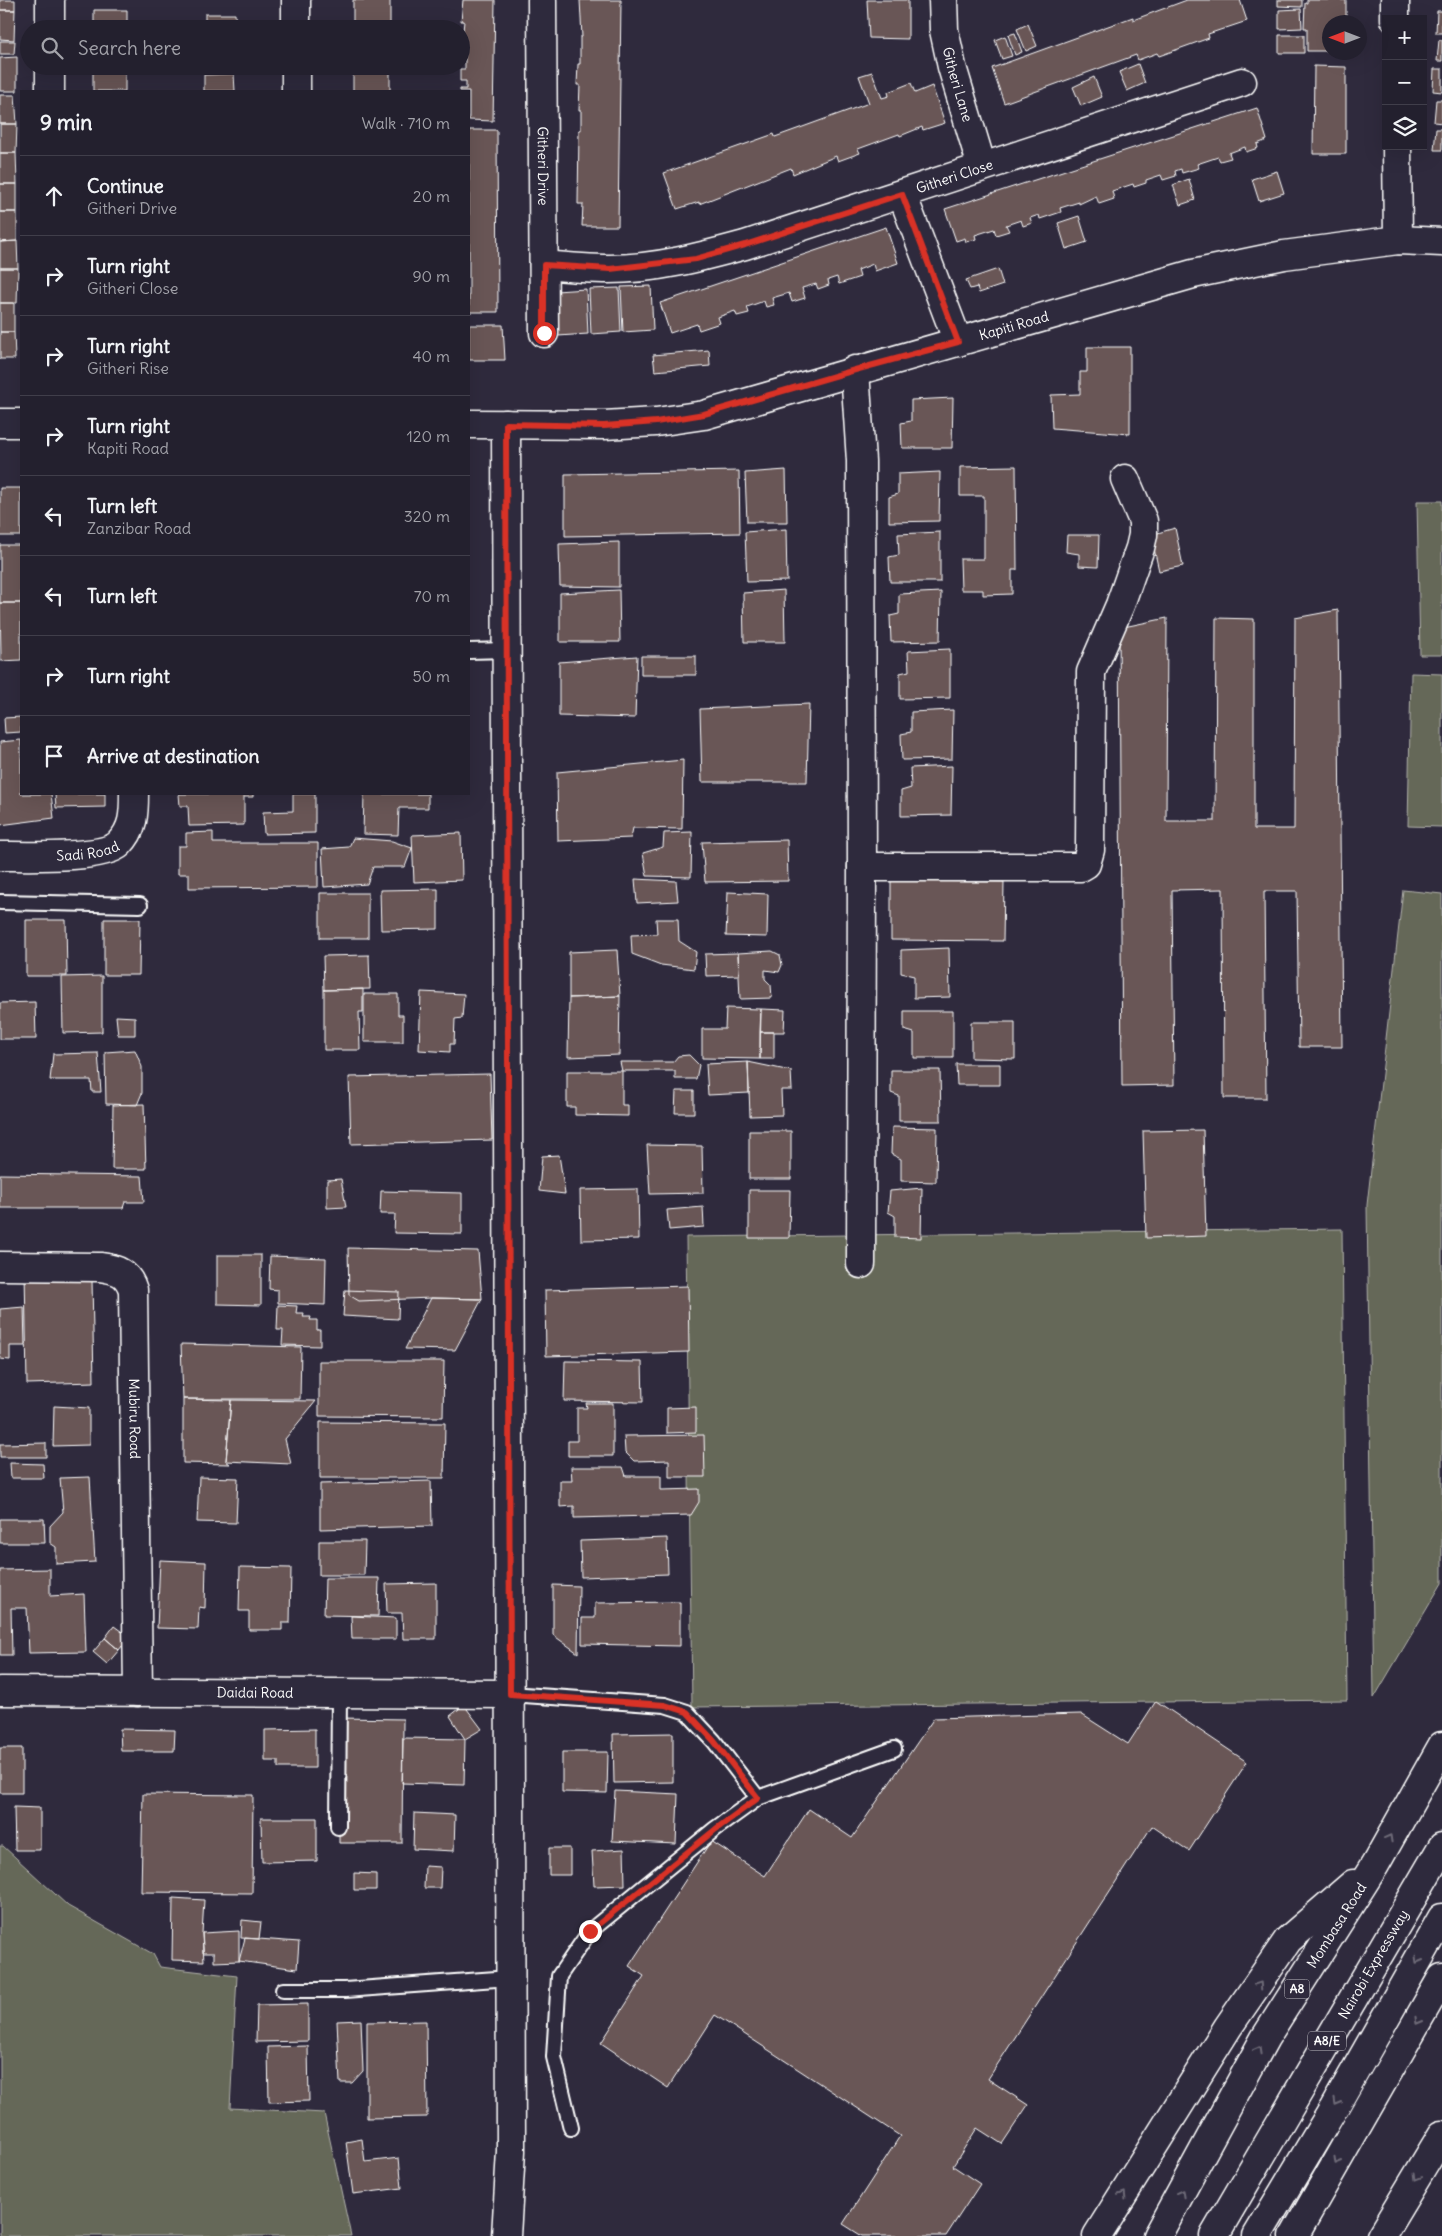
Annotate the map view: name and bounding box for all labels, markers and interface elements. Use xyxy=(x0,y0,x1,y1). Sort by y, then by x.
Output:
north arrow xyxy=(1322,15,1367,60)
map controls xyxy=(1382,15,1427,150)
button: + xyxy=(1382,15,1427,60)
search box xyxy=(20,20,470,75)
icon: search xyxy=(38,34,66,62)
text: Search here xyxy=(78,36,181,60)
street label: Githeri Lane xyxy=(939,45,977,124)
button: − xyxy=(1382,60,1427,105)
button: layers xyxy=(1382,105,1427,150)
text: 9 min xyxy=(40,109,92,136)
text: Walk · 710 m xyxy=(361,113,450,133)
street label: Githeri Drive xyxy=(534,126,552,206)
street label: Githeri Close xyxy=(914,155,995,197)
text: Continue xyxy=(87,174,164,198)
icon: ahead xyxy=(40,182,68,210)
text: 20 m xyxy=(413,186,450,206)
text: Githeri Drive xyxy=(87,198,177,218)
text: Turn right xyxy=(87,254,170,278)
icon: right xyxy=(40,262,68,290)
text: 90 m xyxy=(412,266,450,286)
text: Githeri Close xyxy=(87,278,178,298)
street label: Kapiti Road xyxy=(977,307,1051,344)
route start xyxy=(533,322,556,345)
text: Turn right xyxy=(87,334,170,358)
icon: right xyxy=(40,342,68,370)
text: 40 m xyxy=(412,346,450,366)
text: Githeri Rise xyxy=(87,358,169,378)
text: Turn right xyxy=(87,414,170,438)
icon: right xyxy=(40,422,68,450)
text: 120 m xyxy=(407,426,450,446)
text: Kapiti Road xyxy=(87,438,169,458)
text: Turn left xyxy=(87,494,157,518)
icon: left xyxy=(40,502,68,530)
text: 320 m xyxy=(404,506,450,526)
text: Zanzibar Road xyxy=(87,518,191,538)
icon: left xyxy=(40,582,68,610)
text: Turn left xyxy=(87,584,157,608)
text: 70 m xyxy=(414,586,450,606)
icon: right xyxy=(40,662,68,690)
text: Turn right xyxy=(87,664,170,688)
text: 50 m xyxy=(412,666,450,686)
icon: arrive xyxy=(40,742,68,770)
text: Arrive at destination xyxy=(87,744,260,768)
street label: Sadi Road xyxy=(56,837,122,865)
street label: Mubiru Road xyxy=(125,1378,144,1459)
street label: Daidai Road xyxy=(217,1683,293,1702)
one-way arrow xyxy=(1383,1834,1393,1843)
street label: Mombasa Road xyxy=(1303,1879,1370,1971)
street label: Nairobi Expressway xyxy=(1334,1906,1412,2022)
route end xyxy=(579,1920,602,1943)
one-way arrow xyxy=(1414,1955,1424,1964)
road number: A8 xyxy=(1284,1980,1310,1998)
one-way arrow xyxy=(1253,1981,1262,1991)
one-way arrow xyxy=(1414,2015,1424,2024)
road number: A8/E xyxy=(1308,2032,1346,2050)
one-way arrow xyxy=(1252,2047,1262,2056)
one-way arrow xyxy=(1334,2096,1344,2105)
one-way arrow xyxy=(1333,2156,1343,2165)
one-way arrow xyxy=(1414,2172,1424,2181)
one-way arrow xyxy=(1174,2189,1184,2198)
one-way arrow xyxy=(1117,2191,1127,2200)

